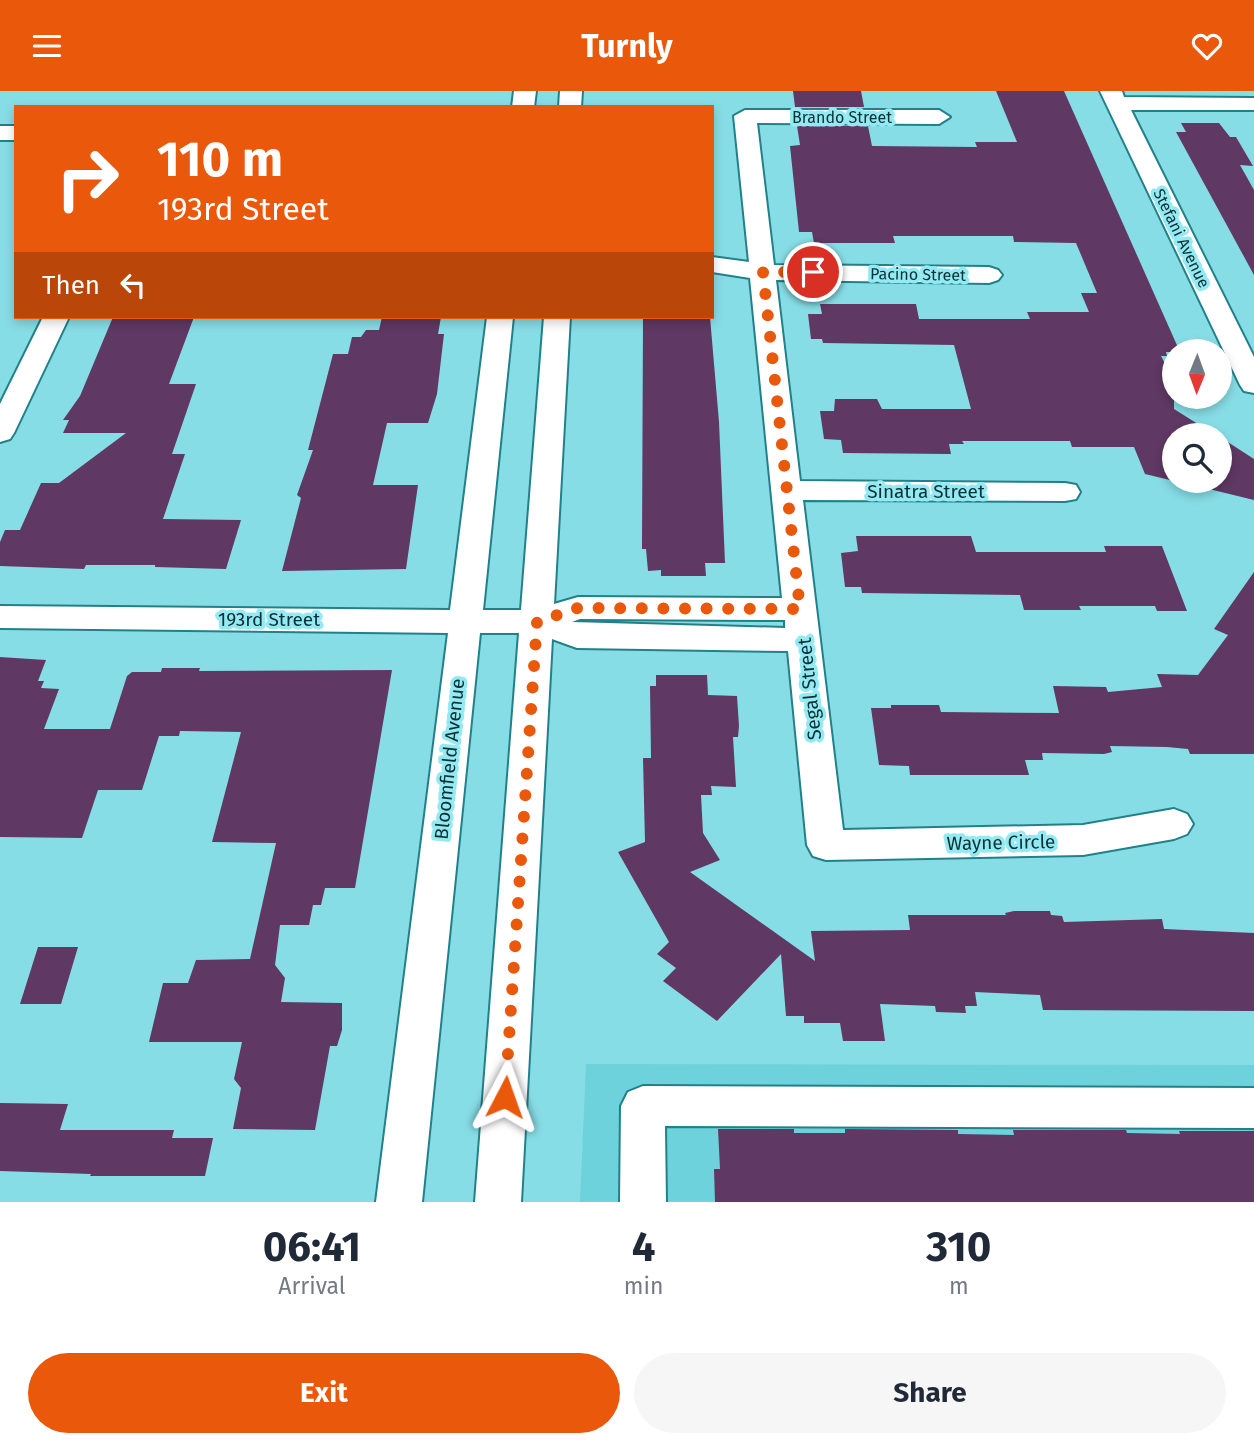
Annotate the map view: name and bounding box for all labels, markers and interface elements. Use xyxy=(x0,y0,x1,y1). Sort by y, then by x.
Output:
icon: menu xyxy=(28,27,66,65)
text: Turnly xyxy=(581,27,673,65)
icon: heart xyxy=(1188,27,1226,65)
street label: Brando Street xyxy=(792,108,892,127)
text: 110 m xyxy=(157,130,283,189)
icon: right xyxy=(42,133,133,224)
street label: Stefani Avenue xyxy=(1149,186,1214,291)
text: 193rd Street xyxy=(157,190,329,228)
pin xyxy=(783,242,843,302)
icon: arrive xyxy=(794,253,832,291)
street label: Pacino Street xyxy=(870,264,966,285)
icon: left xyxy=(114,266,152,304)
text: Then xyxy=(42,270,100,301)
north arrow xyxy=(1162,339,1232,409)
map controls xyxy=(1162,339,1232,493)
button: search xyxy=(1162,423,1232,493)
street label: Sinatra Street xyxy=(867,480,985,503)
street label: 193rd Street xyxy=(218,608,320,631)
street label: Segal Street xyxy=(793,637,826,741)
street label: Bloomfield Avenue xyxy=(430,677,469,841)
street label: Wayne Circle xyxy=(946,830,1056,855)
position arrow xyxy=(468,1060,542,1134)
text: 06:41 xyxy=(263,1222,361,1272)
text: 4 xyxy=(632,1222,656,1272)
text: 310 xyxy=(926,1222,991,1272)
text: Arrival xyxy=(278,1272,346,1300)
text: min xyxy=(624,1272,664,1300)
text: m xyxy=(949,1272,969,1300)
button: Exit xyxy=(28,1353,620,1433)
button: Share xyxy=(634,1353,1226,1433)

